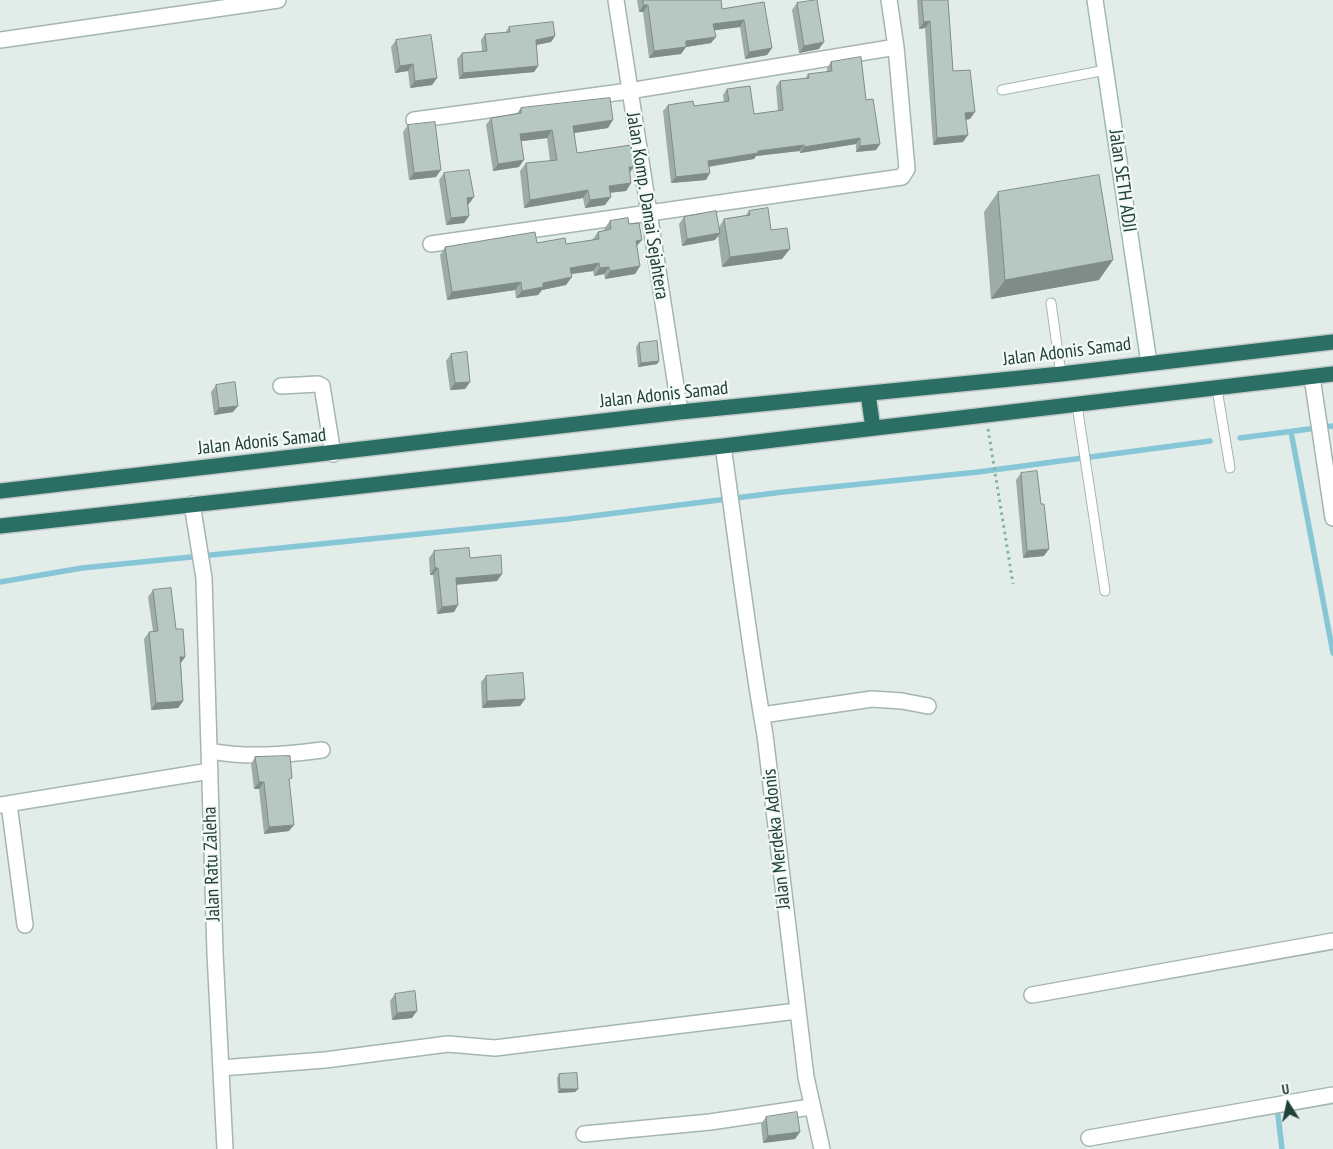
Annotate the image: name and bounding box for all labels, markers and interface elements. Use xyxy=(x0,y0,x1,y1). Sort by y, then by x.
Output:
street label: Jalan Komp. Damai Sejahtera xyxy=(621,111,673,301)
street label: Jalan SETH ADJI xyxy=(1104,128,1140,234)
street label: Jalan Adonis Samad xyxy=(1002,333,1132,371)
street label: Jalan Adonis Samad xyxy=(599,377,729,413)
street label: Jalan Adonis Samad xyxy=(197,424,327,460)
street label: Jalan Merdeka Adonis xyxy=(758,768,796,910)
street label: Jalan Ratu Zaleha xyxy=(199,806,225,922)
north arrow xyxy=(1263,1079,1313,1129)
text: U xyxy=(1280,1080,1291,1099)

